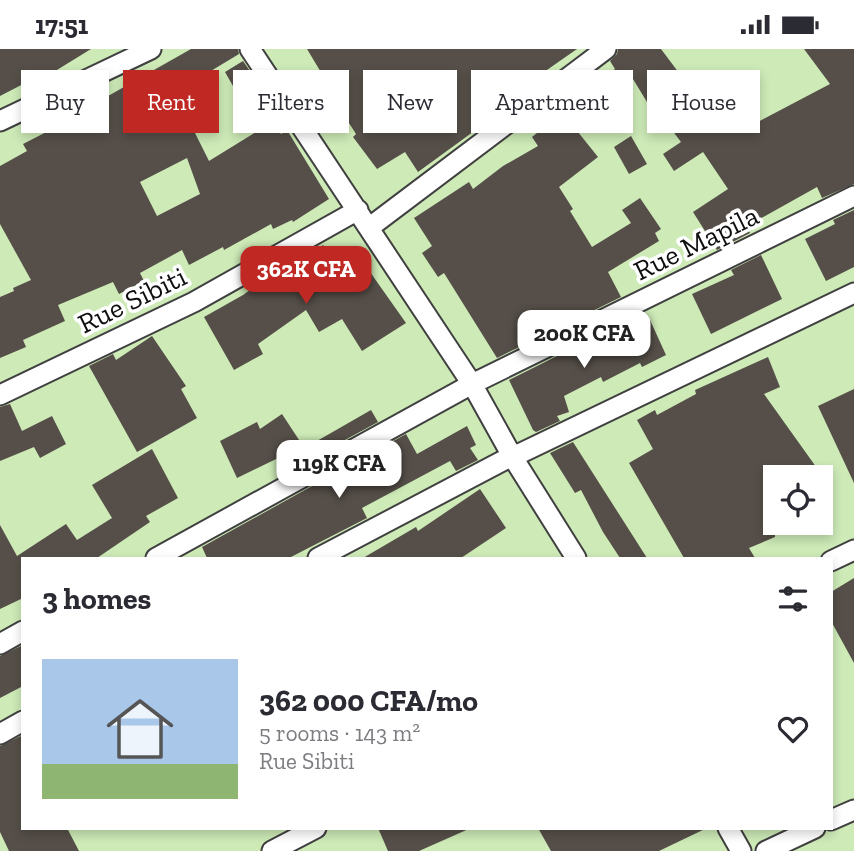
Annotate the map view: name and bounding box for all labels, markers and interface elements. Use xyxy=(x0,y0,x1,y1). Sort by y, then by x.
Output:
text: 17:51 xyxy=(35,9,88,41)
chip: Buy xyxy=(21,70,109,133)
chip: Rent xyxy=(123,70,219,133)
chip: Filters xyxy=(233,70,349,133)
chip: New xyxy=(363,70,457,133)
chip: Apartment xyxy=(471,70,633,133)
chip: House xyxy=(647,70,760,133)
street label: Rue Mapila xyxy=(628,198,764,287)
pin: 362K CFA xyxy=(234,247,378,306)
text: 362K CFA xyxy=(256,255,356,283)
street label: Rue Sibiti xyxy=(73,260,192,340)
pin: 200K CFA xyxy=(512,311,656,370)
text: 200K CFA xyxy=(534,319,635,347)
pin: 119K CFA xyxy=(267,441,411,500)
text: 119K CFA xyxy=(292,449,386,477)
map controls xyxy=(763,465,833,535)
button: locate xyxy=(763,465,833,535)
icon: filters xyxy=(774,580,812,618)
text: 3 homes xyxy=(42,581,151,617)
text: 362 000 CFA/mo xyxy=(259,683,478,719)
icon: home xyxy=(98,687,182,771)
icon: heart xyxy=(774,710,812,748)
text: 5 rooms · 143 m² xyxy=(259,719,420,747)
text: Rue Sibiti xyxy=(259,747,355,775)

